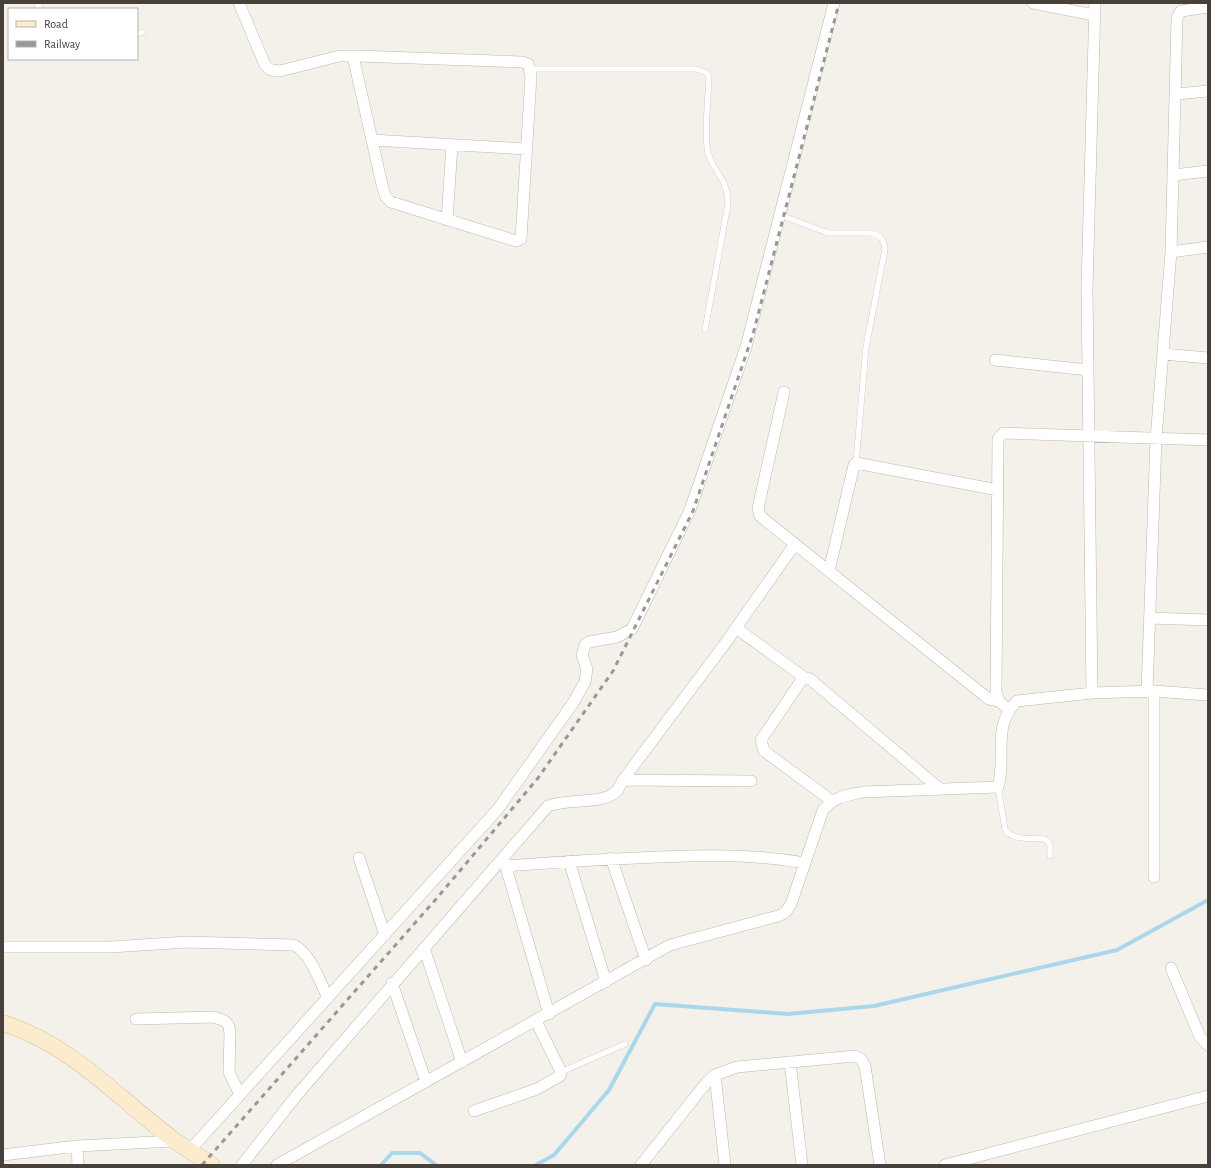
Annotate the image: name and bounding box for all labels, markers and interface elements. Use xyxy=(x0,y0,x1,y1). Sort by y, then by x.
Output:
legend xyxy=(8,8,138,60)
text: Road xyxy=(44,18,68,30)
text: Railway xyxy=(44,38,80,51)

